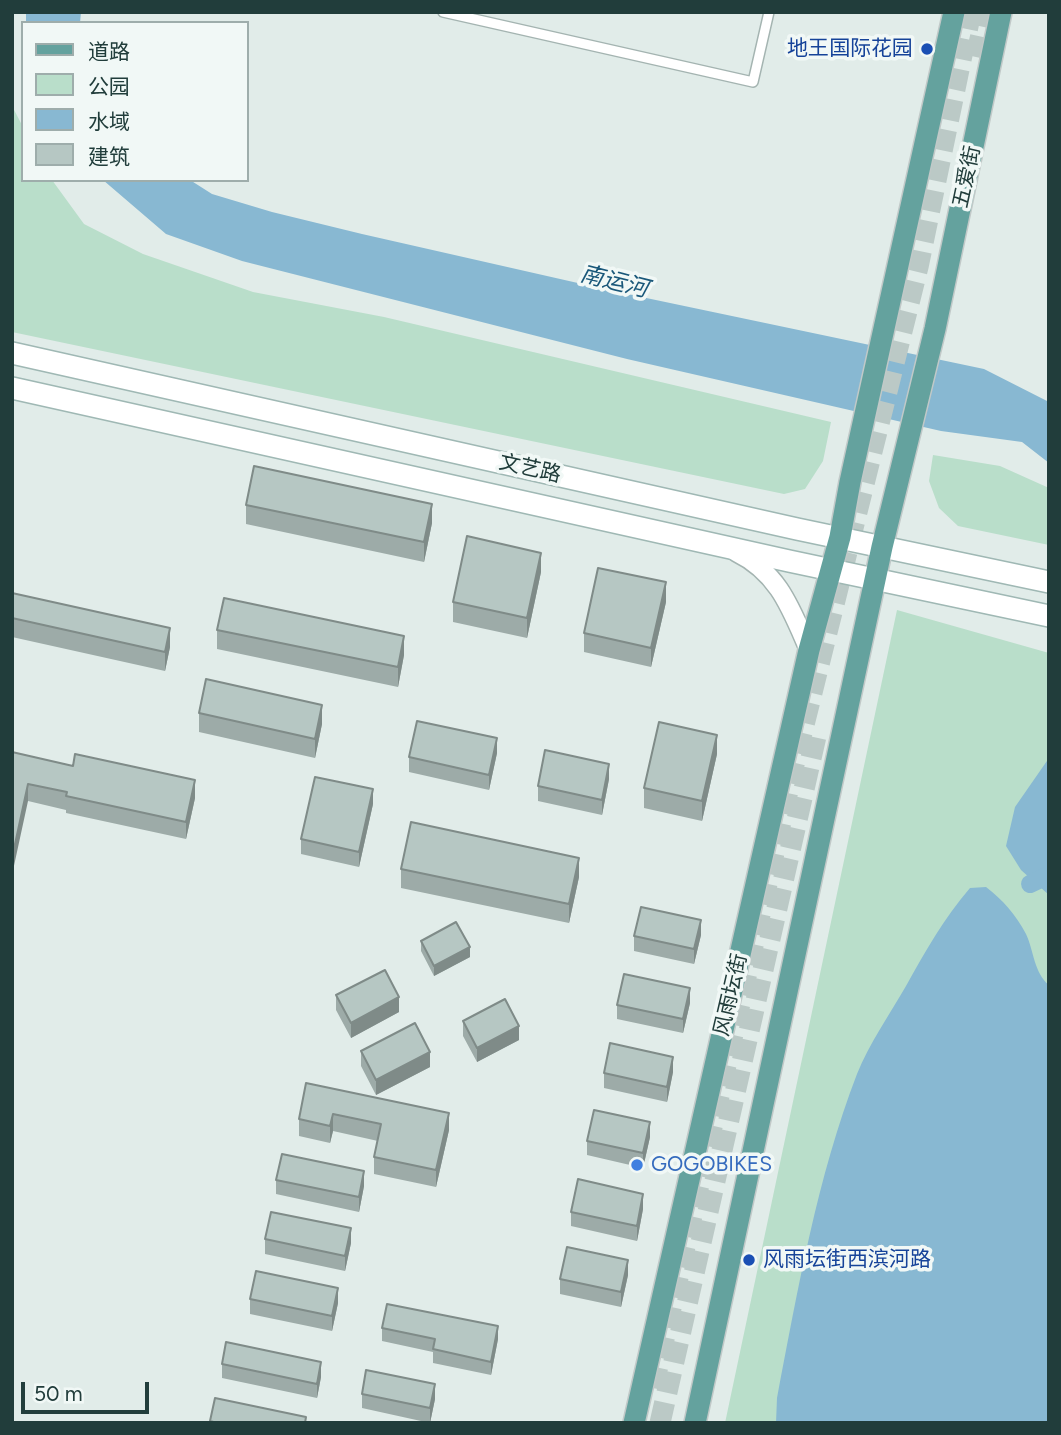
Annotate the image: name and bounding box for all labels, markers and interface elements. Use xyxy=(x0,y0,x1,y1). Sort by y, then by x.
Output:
legend xyxy=(21,21,248,182)
place label: 地王国际花园 xyxy=(787,36,913,62)
text: 道路 xyxy=(88,39,130,64)
marker: 地王国际花园 xyxy=(919,41,935,57)
text: 公园 xyxy=(88,74,130,99)
text: 水域 xyxy=(88,109,130,134)
text: 建筑 xyxy=(88,144,130,169)
street label: 五爱街 xyxy=(948,144,986,210)
water label: 南运河 xyxy=(577,260,651,304)
street label: 文艺路 xyxy=(496,450,564,488)
street label: 风雨坛街 xyxy=(709,951,753,1039)
place label: GOGOBIKES xyxy=(651,1152,772,1178)
marker: GOGOBIKES xyxy=(629,1157,645,1173)
place label: 风雨坛街西滨河路 xyxy=(763,1247,931,1273)
marker: 风雨坛街西滨河路 xyxy=(741,1252,757,1268)
scale bar xyxy=(24,1368,152,1412)
text: 50 m xyxy=(34,1381,83,1406)

